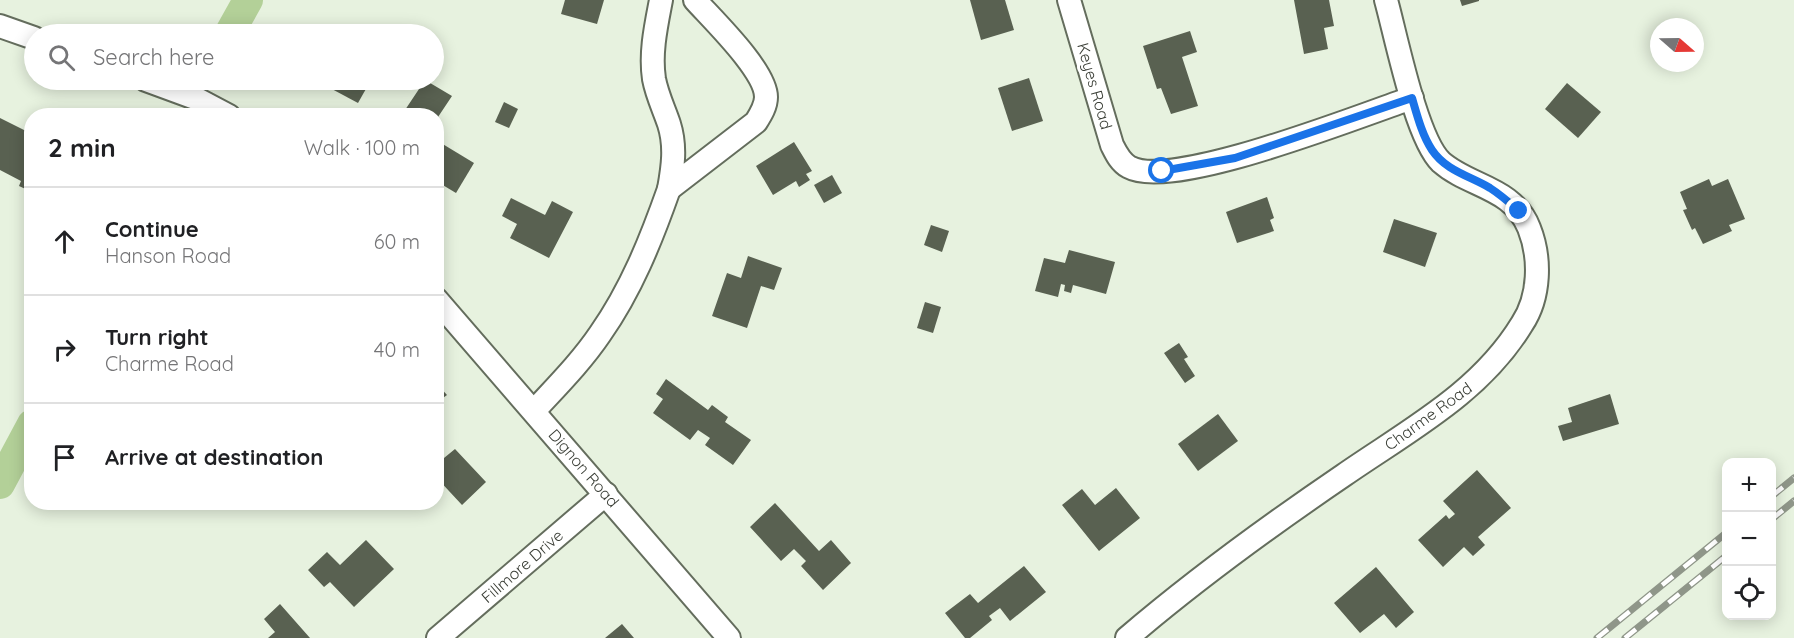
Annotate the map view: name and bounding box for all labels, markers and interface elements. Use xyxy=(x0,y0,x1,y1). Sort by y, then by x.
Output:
north arrow xyxy=(1650,18,1704,72)
search box xyxy=(24,24,444,90)
street label: Keyes Road xyxy=(1073,40,1117,132)
icon: search xyxy=(45,41,78,74)
text: Search here xyxy=(93,43,214,71)
text: 2 min xyxy=(48,131,116,164)
text: Walk · 100 m xyxy=(304,135,420,160)
route start xyxy=(1148,157,1174,183)
route end xyxy=(1505,197,1531,223)
text: Continue xyxy=(105,215,199,243)
icon: ahead xyxy=(48,225,81,258)
text: 60 m xyxy=(374,229,420,254)
text: Hanson Road xyxy=(105,243,231,268)
text: Turn right xyxy=(105,323,209,351)
icon: right xyxy=(48,333,81,366)
text: 40 m xyxy=(374,337,420,362)
text: Charme Road xyxy=(105,351,234,376)
street label: Charme Road xyxy=(1380,378,1476,454)
street label: Dignon Road xyxy=(545,425,623,511)
icon: arrive xyxy=(48,441,81,474)
text: Arrive at destination xyxy=(105,443,323,471)
map controls xyxy=(1722,458,1776,620)
button: + xyxy=(1722,458,1776,512)
button: − xyxy=(1722,512,1776,566)
street label: Fillmore Drive xyxy=(477,525,567,607)
button: locate xyxy=(1722,566,1776,620)

